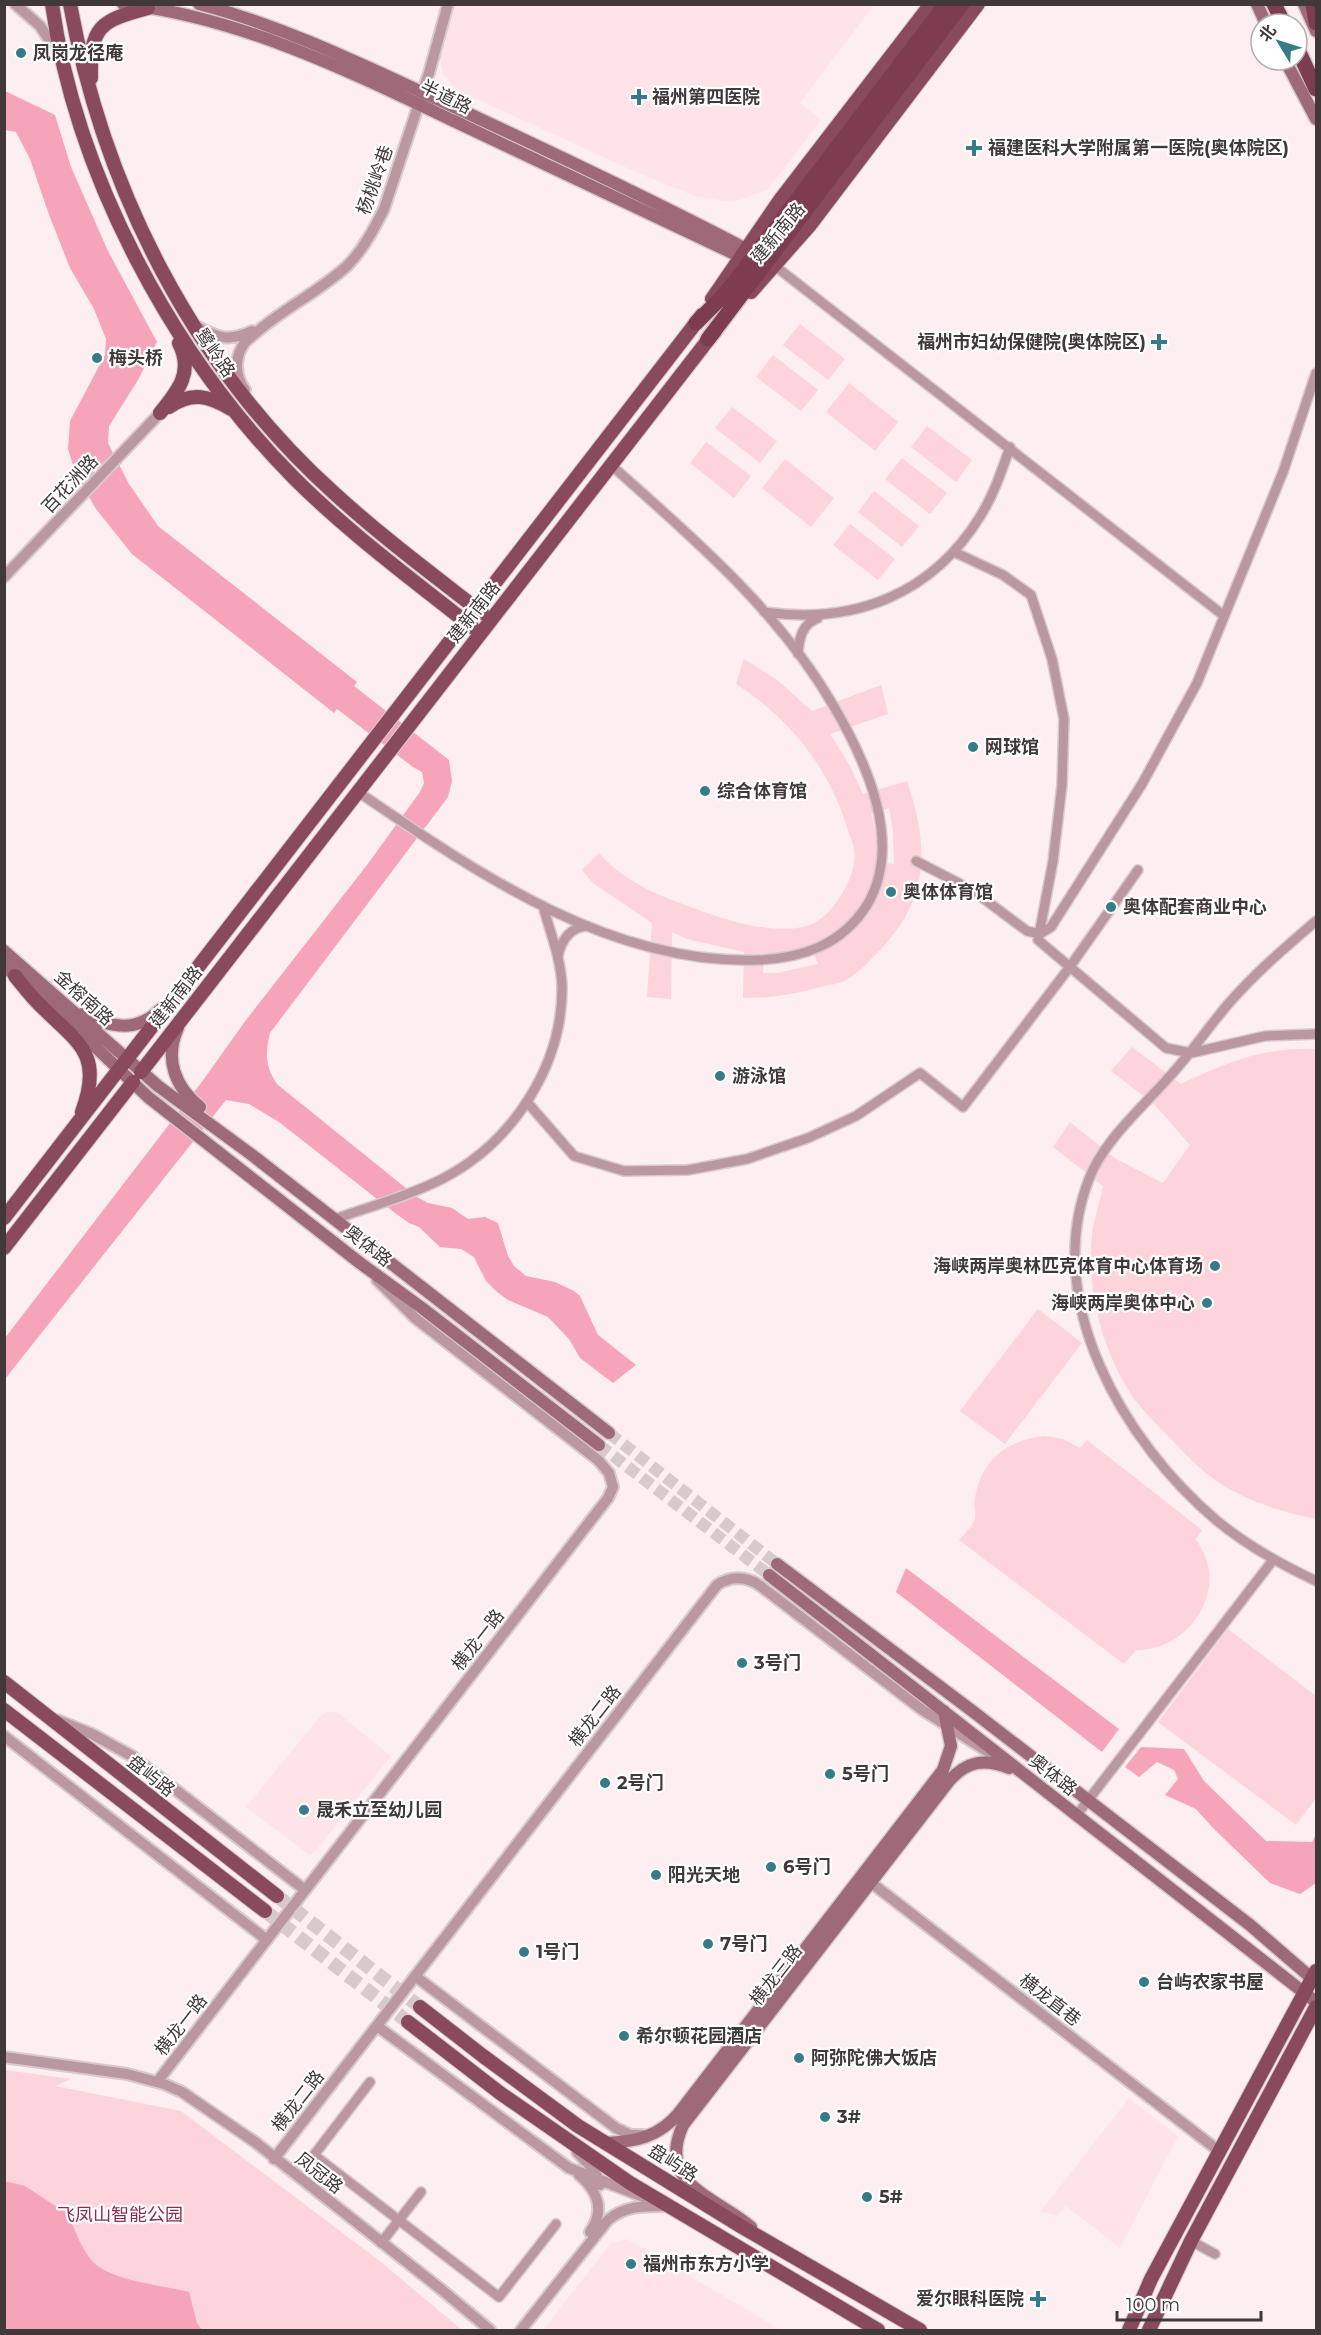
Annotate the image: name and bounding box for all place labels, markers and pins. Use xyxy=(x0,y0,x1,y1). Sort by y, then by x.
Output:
place label: 凤岗龙径庵 xyxy=(33,42,123,64)
marker: 凤岗龙径庵 xyxy=(14,46,28,60)
place label: 福州第四医院 xyxy=(652,86,760,108)
marker: 福州第四医院 xyxy=(630,88,648,106)
place label: 福建医科大学附属第一医院(奥体院区) xyxy=(988,137,1289,159)
marker: 福建医科大学附属第一医院(奥体院区) xyxy=(965,139,983,157)
place label: 福州市妇幼保健院(奥体院区) xyxy=(917,331,1146,353)
marker: 福州市妇幼保健院(奥体院区) xyxy=(1150,333,1168,351)
place label: 梅头桥 xyxy=(109,347,163,369)
marker: 梅头桥 xyxy=(90,351,104,365)
place label: 网球馆 xyxy=(985,736,1039,758)
marker: 网球馆 xyxy=(966,740,980,754)
place label: 综合体育馆 xyxy=(717,780,807,802)
marker: 综合体育馆 xyxy=(698,784,712,798)
place label: 奥体体育馆 xyxy=(903,881,993,903)
marker: 奥体体育馆 xyxy=(884,885,898,899)
place label: 奥体配套商业中心 xyxy=(1123,896,1267,918)
marker: 奥体配套商业中心 xyxy=(1104,900,1118,914)
place label: 游泳馆 xyxy=(732,1065,786,1087)
marker: 游泳馆 xyxy=(713,1069,727,1083)
place label: 海峡两岸奥林匹克体育中心体育场 xyxy=(933,1255,1203,1277)
marker: 海峡两岸奥林匹克体育中心体育场 xyxy=(1208,1259,1222,1273)
place label: 海峡两岸奥体中心 xyxy=(1051,1292,1195,1314)
marker: 海峡两岸奥体中心 xyxy=(1200,1296,1214,1310)
place label: 3号门 xyxy=(753,1652,801,1674)
marker: 3号门 xyxy=(735,1656,749,1670)
place label: 5号门 xyxy=(842,1763,889,1785)
marker: 5号门 xyxy=(823,1767,837,1781)
place label: 2号门 xyxy=(617,1772,664,1794)
marker: 2号门 xyxy=(598,1776,612,1790)
place label: 晟禾立至幼儿园 xyxy=(316,1799,442,1821)
marker: 晟禾立至幼儿园 xyxy=(297,1803,311,1817)
place label: 6号门 xyxy=(783,1856,830,1878)
marker: 6号门 xyxy=(764,1860,778,1874)
place label: 阳光天地 xyxy=(668,1864,740,1886)
marker: 阳光天地 xyxy=(649,1868,663,1882)
place label: 7号门 xyxy=(720,1933,767,1955)
marker: 7号门 xyxy=(701,1937,715,1951)
place label: 1号门 xyxy=(536,1941,579,1963)
marker: 1号门 xyxy=(517,1945,531,1959)
place label: 台屿农家书屋 xyxy=(1156,1971,1264,1993)
marker: 台屿农家书屋 xyxy=(1137,1975,1151,1989)
place label: 希尔顿花园酒店 xyxy=(636,2025,762,2047)
marker: 希尔顿花园酒店 xyxy=(617,2029,631,2043)
place label: 阿弥陀佛大饭店 xyxy=(811,2047,937,2069)
marker: 阿弥陀佛大饭店 xyxy=(792,2051,806,2065)
place label: 3# xyxy=(836,2106,861,2128)
marker: 3# xyxy=(818,2110,832,2124)
place label: 5# xyxy=(879,2186,903,2208)
marker: 5# xyxy=(860,2190,874,2204)
place label: 福州市东方小学 xyxy=(643,2253,769,2275)
marker: 福州市东方小学 xyxy=(624,2257,638,2271)
place label: 爱尔眼科医院 xyxy=(916,2288,1024,2310)
marker: 爱尔眼科医院 xyxy=(1029,2290,1047,2308)

